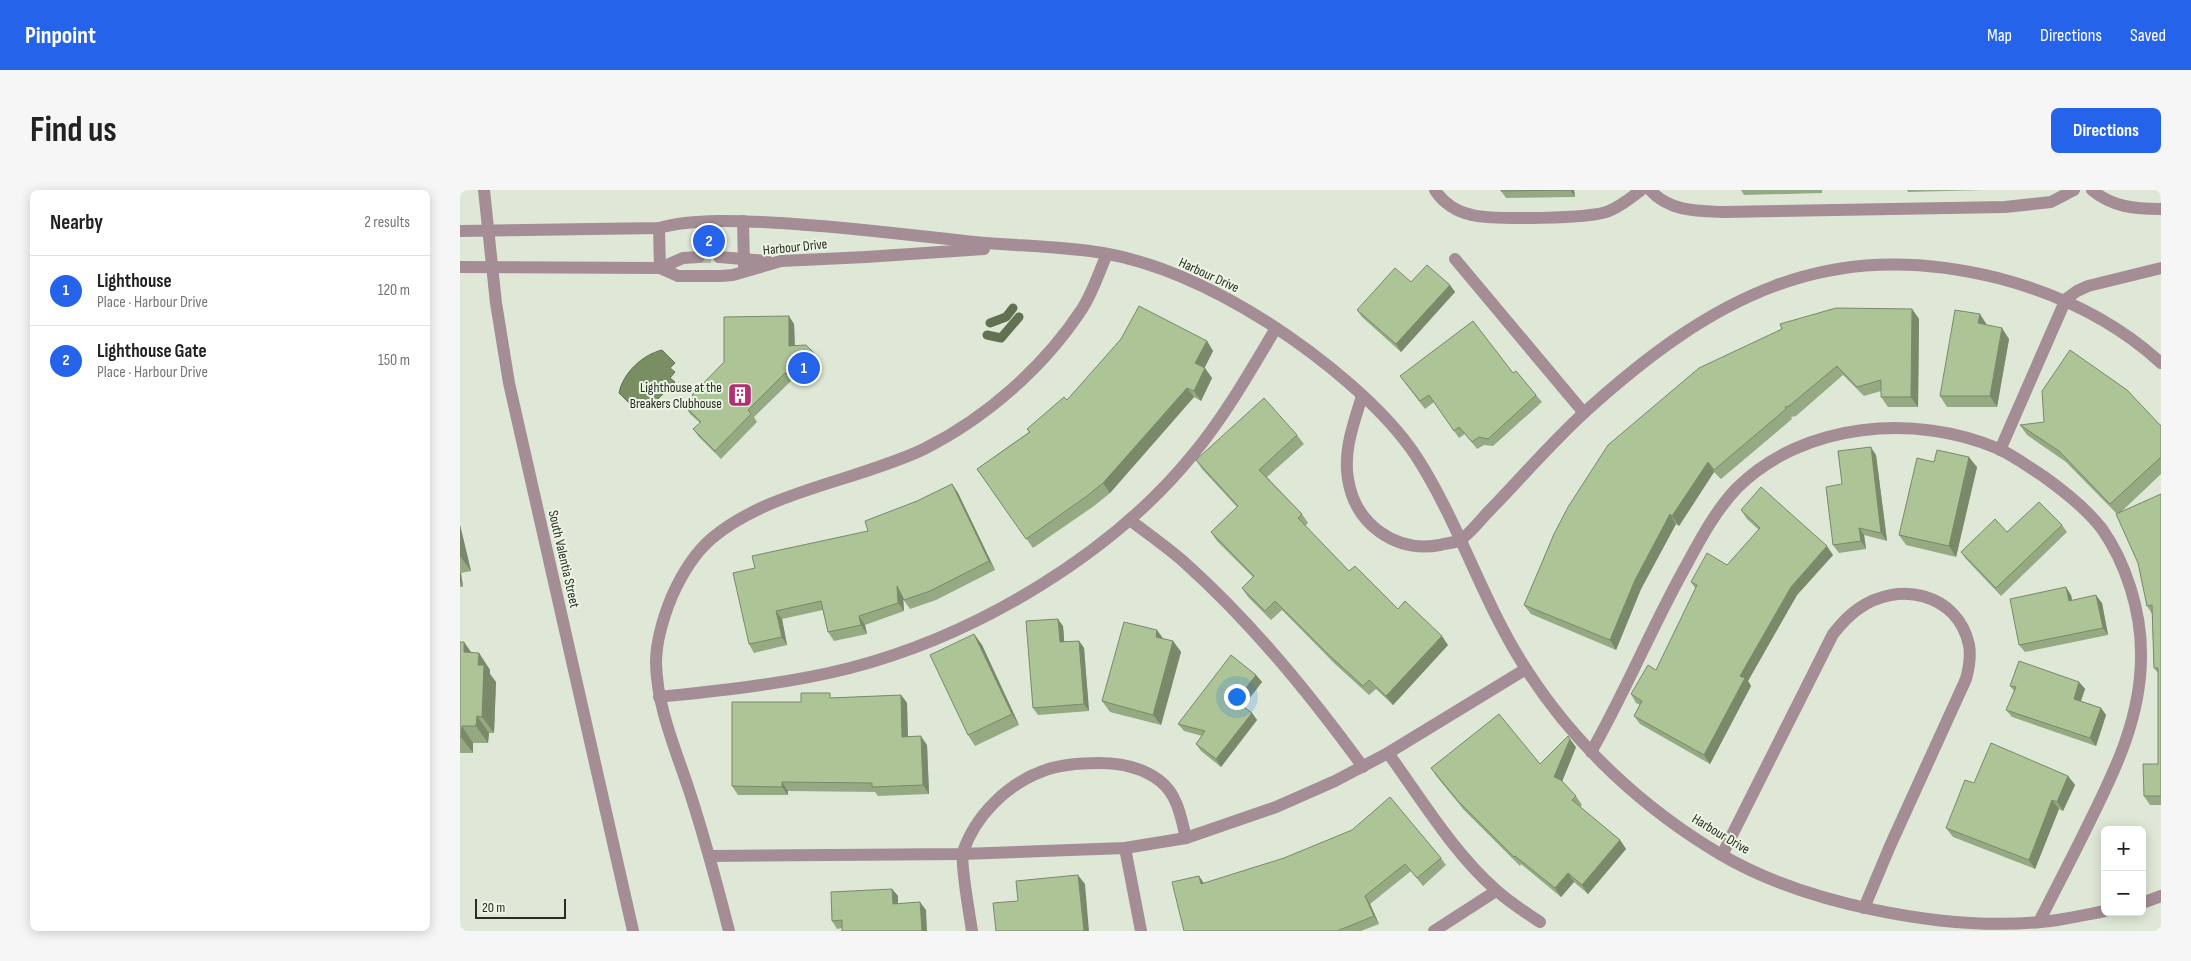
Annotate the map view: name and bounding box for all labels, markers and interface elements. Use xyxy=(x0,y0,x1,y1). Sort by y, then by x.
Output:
text: Pinpoint xyxy=(25,21,96,50)
text: Map xyxy=(1987,25,2012,46)
text: Directions xyxy=(2040,25,2102,46)
text: Saved xyxy=(2130,25,2166,46)
button: Directions xyxy=(2051,108,2161,153)
text: Find us xyxy=(30,109,117,152)
text: Nearby xyxy=(50,210,103,235)
text: 2 results xyxy=(364,213,410,232)
pin: 2 xyxy=(693,222,725,260)
street label: Harbour Drive xyxy=(762,235,828,259)
street label: Harbour Drive xyxy=(1176,254,1242,296)
text: Lighthouse xyxy=(97,270,172,293)
text: 1 xyxy=(63,281,69,300)
text: 120 m xyxy=(378,281,410,300)
text: Place · Harbour Drive xyxy=(97,293,208,312)
text: Lighthouse Gate xyxy=(97,340,207,363)
pin: 1 xyxy=(788,349,820,387)
text: 2 xyxy=(62,351,70,370)
text: 150 m xyxy=(378,351,410,370)
text: Place · Harbour Drive xyxy=(97,363,208,382)
place label: Lighthouse at the Breakers Clubhouse xyxy=(630,379,722,412)
building icon: Lighthouse at the Breakers Clubhouse xyxy=(727,382,753,408)
street label: South Valentia Street xyxy=(544,508,584,610)
your location xyxy=(1224,684,1250,710)
street label: Harbour Drive xyxy=(1689,810,1753,858)
map controls xyxy=(2101,826,2146,916)
button: + xyxy=(2101,826,2146,871)
button: − xyxy=(2101,871,2146,916)
scale bar xyxy=(475,896,566,919)
text: 20 m xyxy=(482,899,505,916)

